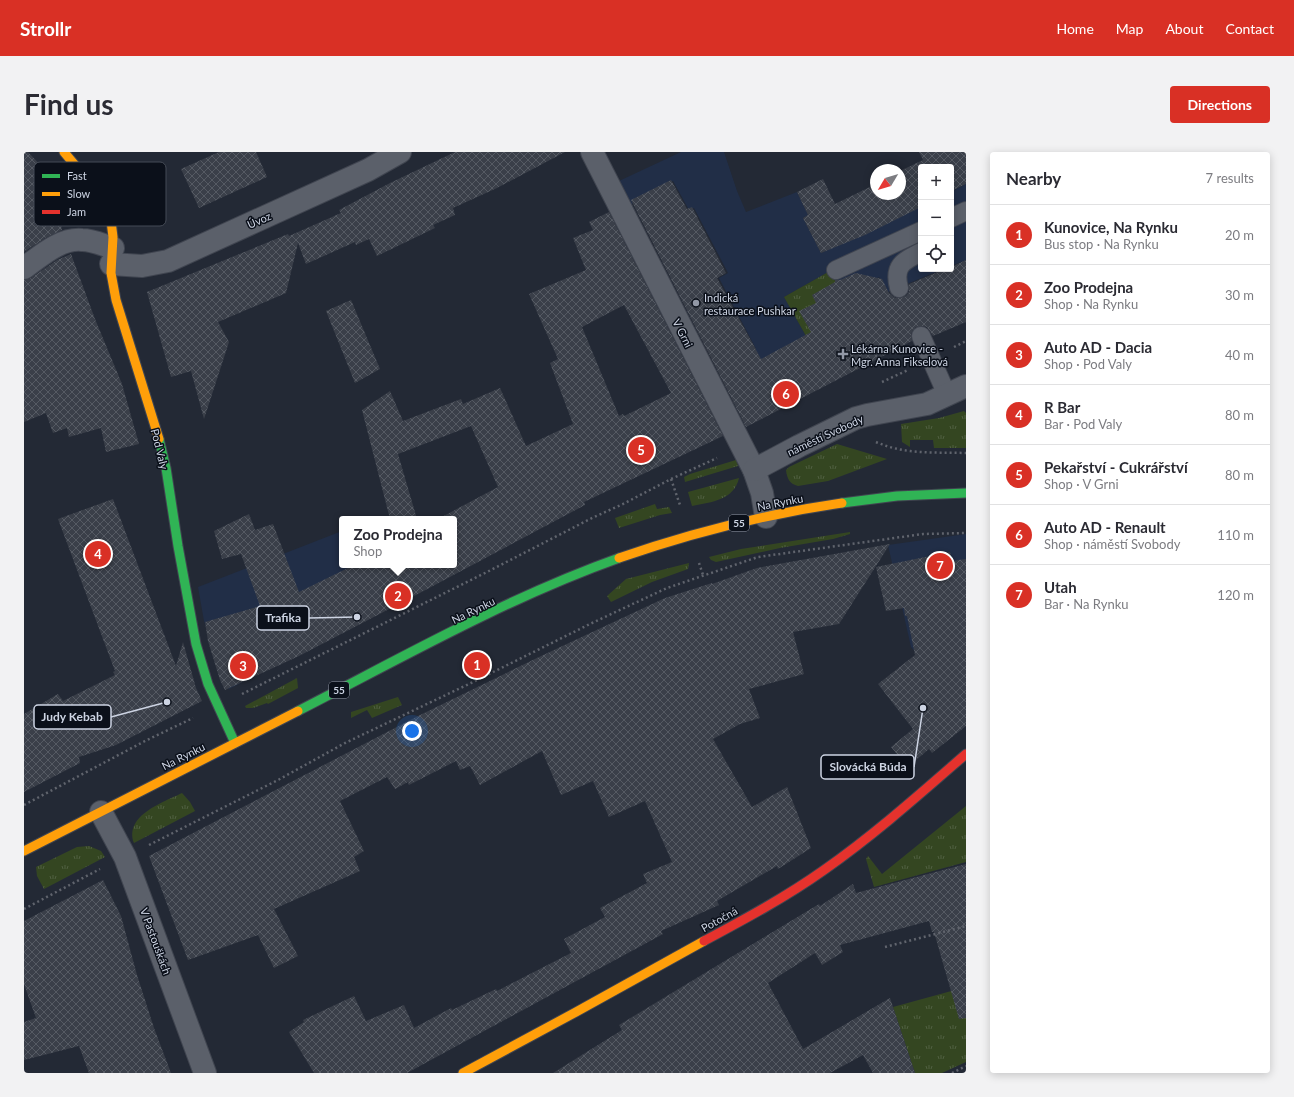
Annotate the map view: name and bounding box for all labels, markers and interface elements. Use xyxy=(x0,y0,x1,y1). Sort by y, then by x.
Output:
text: Strollr xyxy=(20,17,71,40)
text: Home xyxy=(1056,20,1094,37)
text: Map xyxy=(1116,20,1143,37)
text: About xyxy=(1165,20,1203,37)
text: Contact xyxy=(1225,20,1274,37)
button: Directions xyxy=(1170,86,1270,123)
text: Find us xyxy=(24,87,114,121)
legend xyxy=(34,162,166,226)
north arrow xyxy=(870,164,906,200)
map controls xyxy=(918,164,954,272)
button: + xyxy=(918,164,954,200)
text: Nearby xyxy=(1006,168,1061,189)
text: Fast xyxy=(67,169,87,182)
text: 7 results xyxy=(1206,170,1254,186)
text: Slow xyxy=(67,187,91,200)
button: − xyxy=(918,200,954,236)
text: Jam xyxy=(67,205,86,218)
street label: Úvoz xyxy=(245,209,273,231)
text: Kunovice, Na Rynku xyxy=(1044,218,1178,236)
text: 1 xyxy=(1015,227,1023,243)
text: 20 m xyxy=(1225,227,1254,243)
button: locate xyxy=(918,236,954,272)
text: Bus stop · Na Rynku xyxy=(1044,236,1159,252)
text: Zoo Prodejna xyxy=(1044,278,1133,296)
text: 2 xyxy=(1015,287,1023,303)
text: 30 m xyxy=(1225,287,1254,303)
place label: Indická restaurace Pushkar xyxy=(704,291,796,317)
text: Shop · Na Rynku xyxy=(1044,296,1138,312)
marker: Indická restaurace Pushkar xyxy=(691,298,701,308)
street label: V Grni xyxy=(670,316,696,350)
text: Auto AD - Dacia xyxy=(1044,338,1152,356)
place label: Lékárna Kunovice - Mgr. Anna Fikselová xyxy=(851,342,948,368)
text: 3 xyxy=(1015,347,1023,363)
text: 40 m xyxy=(1225,347,1254,363)
marker: Lékárna Kunovice - Mgr. Anna Fikselová xyxy=(838,349,848,359)
text: Shop · Pod Valy xyxy=(1044,356,1132,372)
pin: 6 xyxy=(773,379,799,409)
text: R Bar xyxy=(1044,398,1080,416)
text: 4 xyxy=(1015,407,1023,423)
text: 80 m xyxy=(1225,407,1254,423)
street label: náměstí Svobody xyxy=(785,412,865,458)
text: Bar · Pod Valy xyxy=(1044,416,1122,432)
street label: Pod Valy xyxy=(149,427,171,471)
pin: 5 xyxy=(628,435,654,465)
text: Pekařství - Cukrářství xyxy=(1044,458,1188,476)
text: 5 xyxy=(1015,467,1023,483)
text: 80 m xyxy=(1225,467,1254,483)
text: Shop · V Grni xyxy=(1044,476,1119,492)
street label: Na Rynku xyxy=(756,491,804,513)
road number: 55 xyxy=(729,515,749,531)
popup xyxy=(339,516,457,568)
text: Auto AD - Renault xyxy=(1044,518,1166,536)
text: Zoo Prodejna xyxy=(353,525,443,543)
text: 6 xyxy=(1015,527,1023,543)
text: 110 m xyxy=(1217,527,1254,543)
text: Shop · náměstí Svobody xyxy=(1044,536,1180,552)
pin: 4 xyxy=(85,539,111,569)
text: Shop xyxy=(353,543,382,559)
pin: 7 xyxy=(927,551,953,581)
text: Utah xyxy=(1044,578,1077,596)
pin: 2 xyxy=(385,581,411,611)
text: 7 xyxy=(1015,587,1023,603)
text: 120 m xyxy=(1217,587,1254,603)
street label: Na Rynku xyxy=(449,594,497,626)
text: Bar · Na Rynku xyxy=(1044,596,1129,612)
callout: Trafika xyxy=(257,606,309,630)
text: Trafika xyxy=(265,610,301,625)
pin: 1 xyxy=(464,650,490,680)
pin: 3 xyxy=(230,651,256,681)
road number: 55 xyxy=(329,682,349,698)
callout: Judy Kebab xyxy=(34,705,111,729)
text: Judy Kebab xyxy=(41,709,103,724)
your location xyxy=(402,721,422,741)
street label: Na Rynku xyxy=(159,740,207,772)
callout: Slovácká Búda xyxy=(821,755,914,779)
text: Slovácká Búda xyxy=(829,759,907,774)
street label: Potočná xyxy=(699,904,739,934)
street label: V Pastouškách xyxy=(138,906,174,976)

